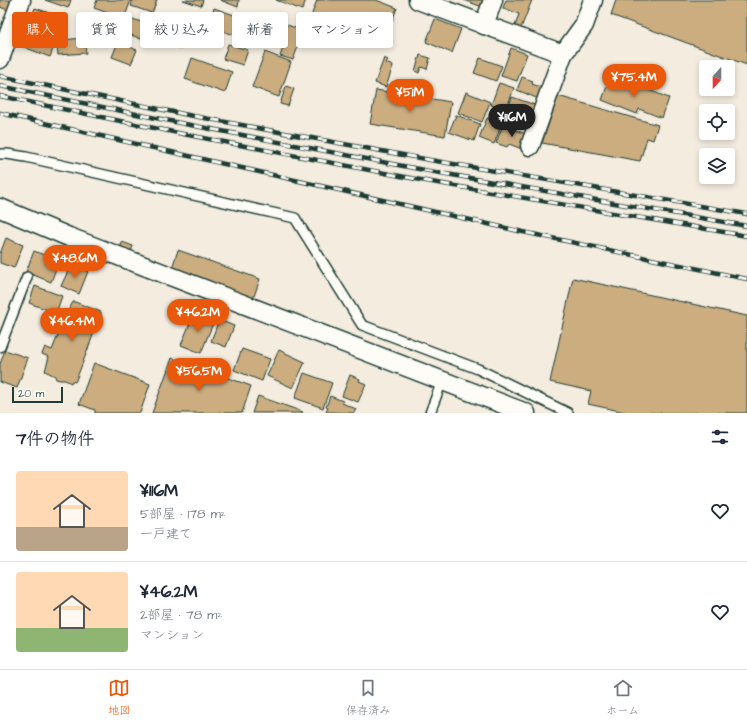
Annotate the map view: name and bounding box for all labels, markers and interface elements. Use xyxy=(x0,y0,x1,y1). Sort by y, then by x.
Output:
chip: 購入 xyxy=(12,12,68,48)
chip: 賃貸 xyxy=(76,12,132,48)
chip: 絞り込み xyxy=(140,12,224,48)
chip: 新着 xyxy=(232,12,288,48)
chip: マンション xyxy=(296,12,393,48)
north arrow xyxy=(699,60,735,96)
map controls xyxy=(699,60,735,184)
pin: ¥75.4M xyxy=(601,64,667,98)
text: ¥75.4M xyxy=(611,68,657,86)
pin: ¥51M xyxy=(386,79,434,113)
text: ¥51M xyxy=(396,83,424,101)
pin: ¥116M xyxy=(484,104,540,138)
button: locate xyxy=(699,104,735,140)
text: ¥116M xyxy=(497,108,527,126)
button: layers xyxy=(699,148,735,184)
pin: ¥48.6M xyxy=(42,245,108,279)
text: ¥48.6M xyxy=(53,249,97,267)
pin: ¥46.2M xyxy=(165,299,231,333)
text: ¥46.2M xyxy=(176,303,220,321)
pin: ¥46.4M xyxy=(39,308,105,342)
text: ¥46.4M xyxy=(49,312,95,330)
pin: ¥56.5M xyxy=(166,358,232,392)
text: ¥56.5M xyxy=(176,362,222,380)
scale bar xyxy=(12,385,63,404)
text: 20 m xyxy=(18,386,44,401)
icon: filters xyxy=(709,426,731,448)
text: 7件の物件 xyxy=(16,427,94,451)
text: ¥116M xyxy=(140,479,178,503)
icon: home xyxy=(48,487,96,535)
icon: heart xyxy=(709,500,731,522)
text: 5部屋 · 178 m² xyxy=(140,505,226,523)
text: 一戸建て xyxy=(140,525,192,543)
text: ¥46.2M xyxy=(140,580,198,604)
icon: home xyxy=(48,588,96,636)
icon: heart xyxy=(709,601,731,623)
text: 2部屋 · 78 m² xyxy=(140,606,222,624)
text: マンション xyxy=(140,626,204,644)
tab: 地図 xyxy=(108,677,130,718)
tab: 保存済み xyxy=(346,677,390,718)
tab: ホーム xyxy=(606,677,639,718)

